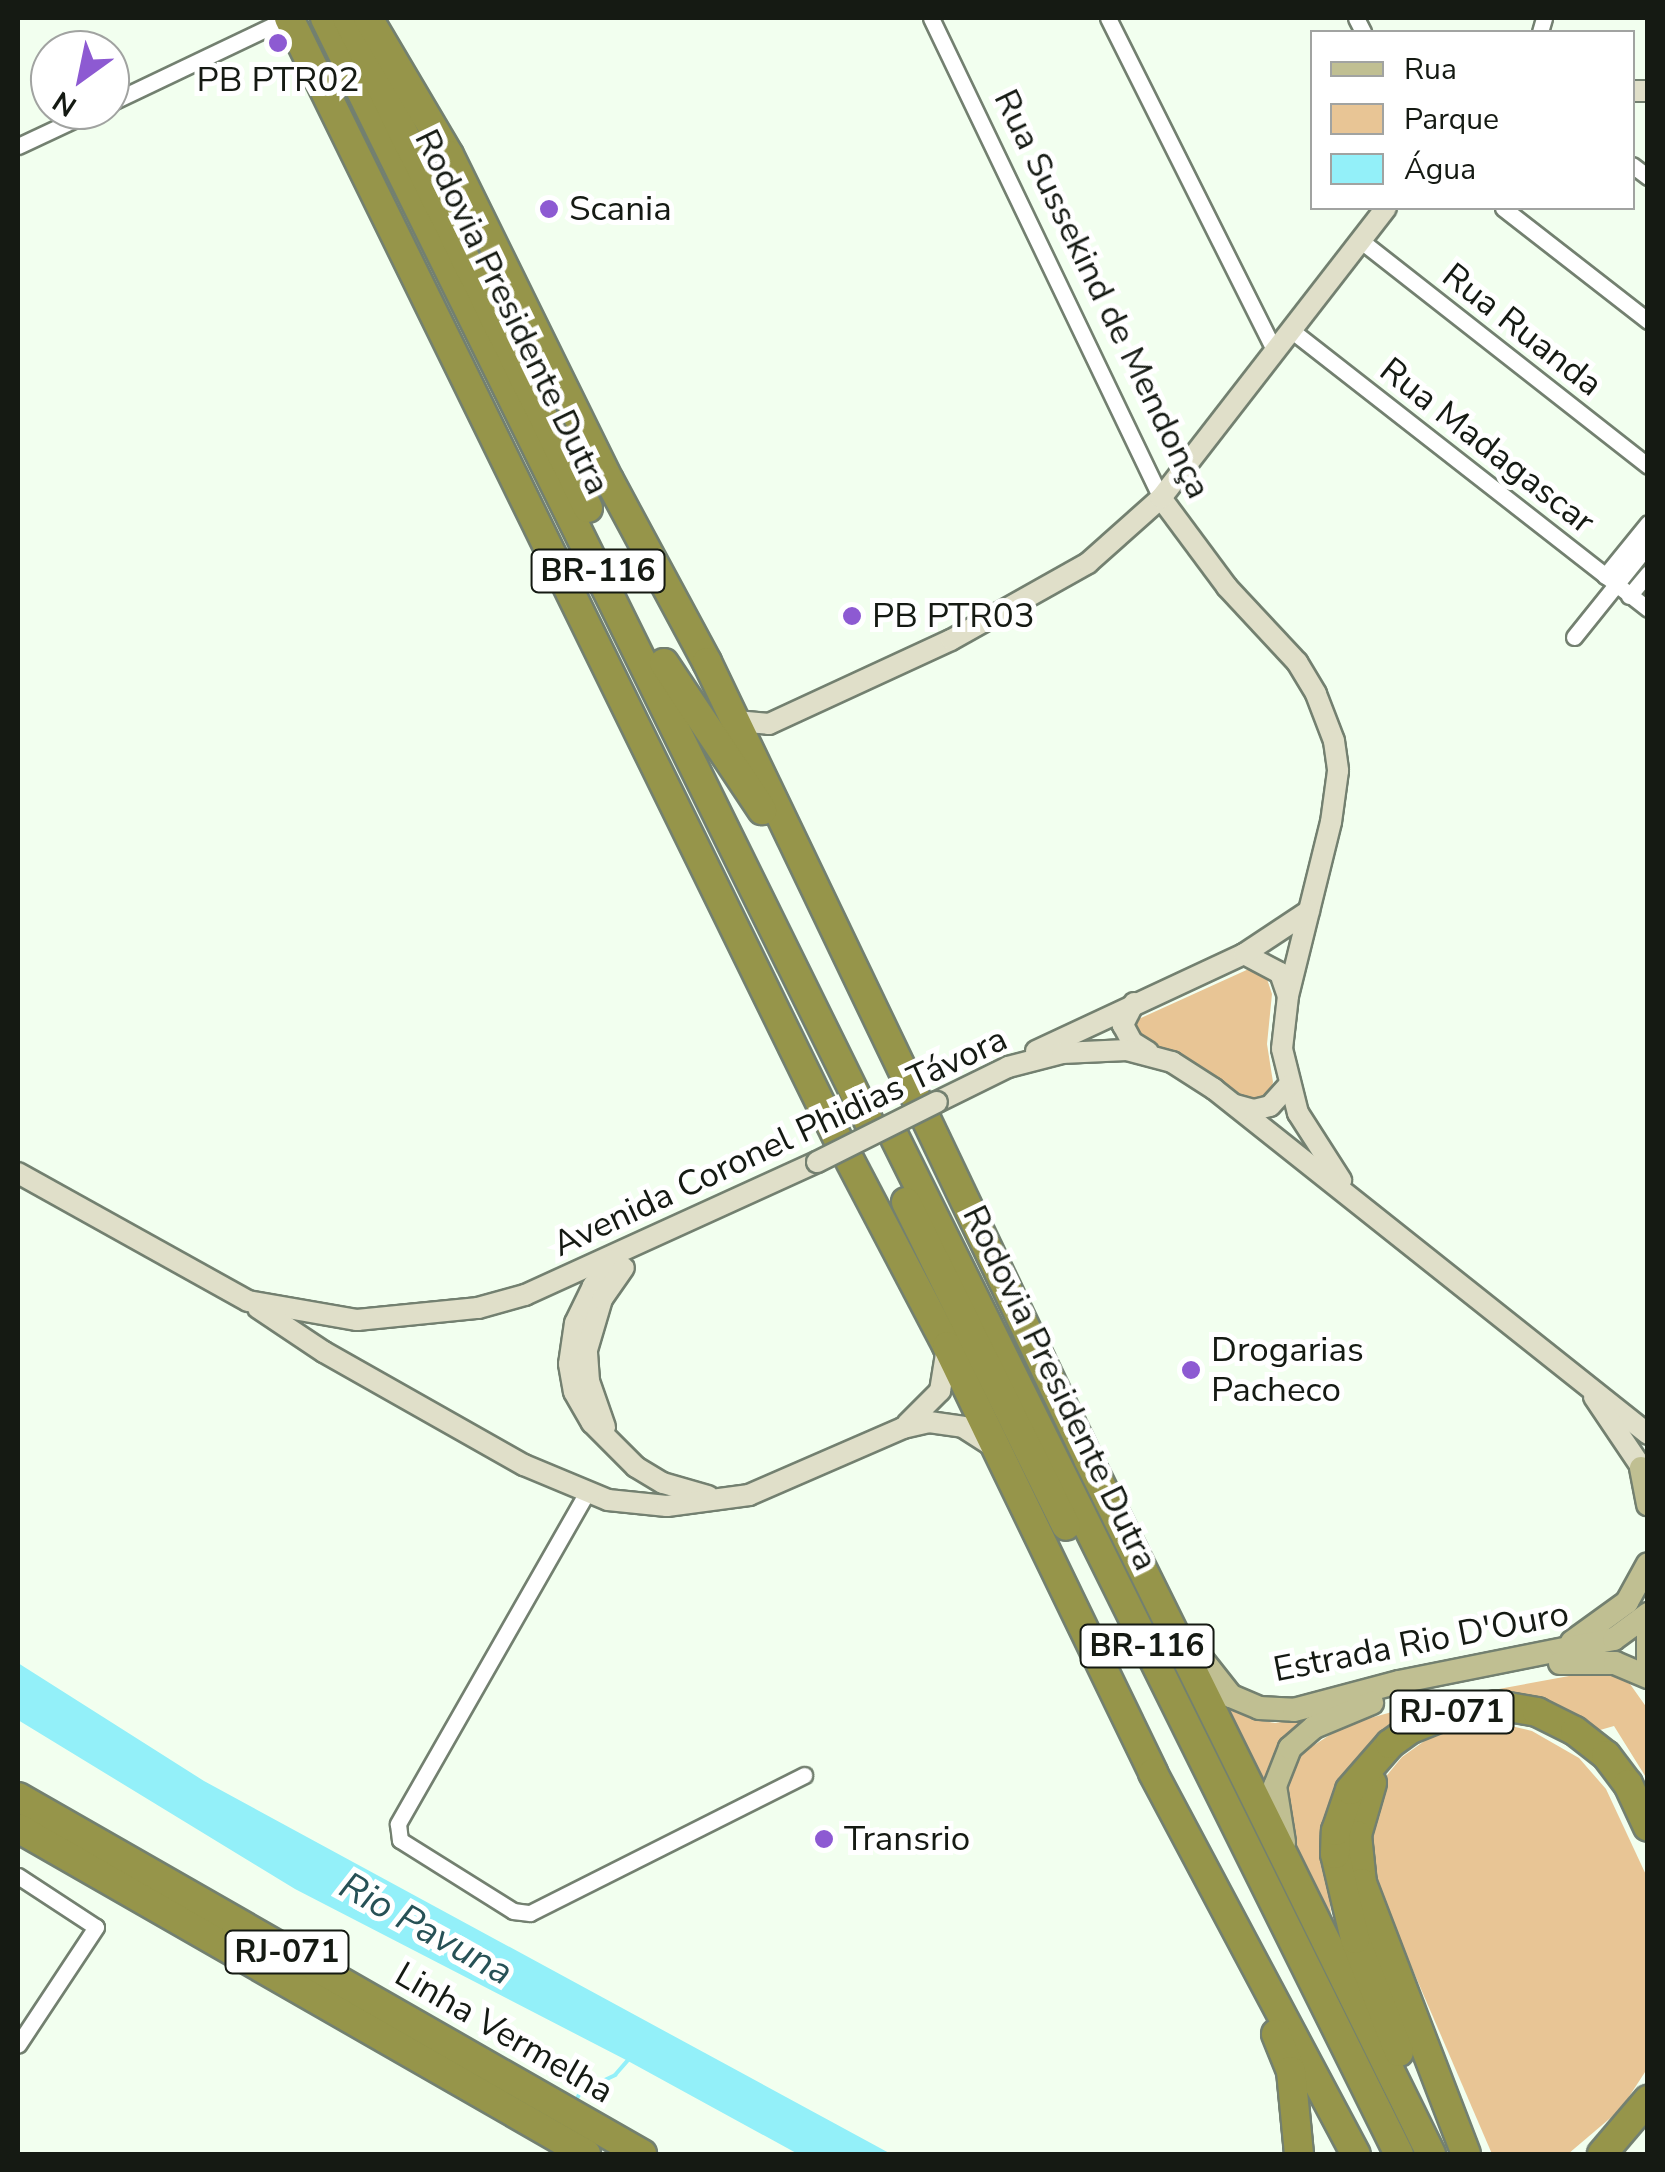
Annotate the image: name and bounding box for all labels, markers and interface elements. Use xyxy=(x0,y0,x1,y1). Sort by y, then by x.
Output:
north arrow xyxy=(30,30,130,130)
legend xyxy=(1310,30,1635,210)
marker: PB PTR02 xyxy=(267,32,289,54)
text: Rua xyxy=(1404,49,1457,90)
place label: PB PTR02 xyxy=(197,59,359,101)
text: N xyxy=(46,82,84,125)
street label: Rua Sussekind de Mendonça xyxy=(985,83,1219,505)
text: Parque xyxy=(1404,99,1499,140)
street label: Rodovia Presidente Dutra xyxy=(405,123,619,501)
text: Água xyxy=(1404,149,1476,190)
place label: Scania xyxy=(569,188,672,230)
marker: Scania xyxy=(538,198,560,220)
street label: Rua Ruanda xyxy=(1434,255,1610,405)
street label: Rua Madagascar xyxy=(1371,349,1603,543)
road number: BR-116 xyxy=(530,544,666,598)
place label: PB PTR03 xyxy=(872,595,1035,637)
marker: PB PTR03 xyxy=(841,605,863,627)
street label: Avenida Coronel Phidias Távora xyxy=(546,1018,1014,1266)
street label: Rodovia Presidente Dutra xyxy=(953,1199,1167,1577)
place label: Drogarias Pacheco xyxy=(1211,1329,1364,1411)
marker: Drogarias Pacheco xyxy=(1180,1359,1202,1381)
street label: Estrada Rio D'Ouro xyxy=(1270,1593,1572,1691)
road number: BR-116 xyxy=(1080,1619,1214,1673)
road number: RJ-071 xyxy=(1390,1685,1514,1739)
place label: Transrio xyxy=(844,1818,970,1860)
marker: Transrio xyxy=(813,1828,835,1850)
water label: Rio Pavuna xyxy=(331,1863,521,1995)
road number: RJ-071 xyxy=(224,1925,350,1979)
street label: Linha Vermelha xyxy=(387,1954,621,2112)

